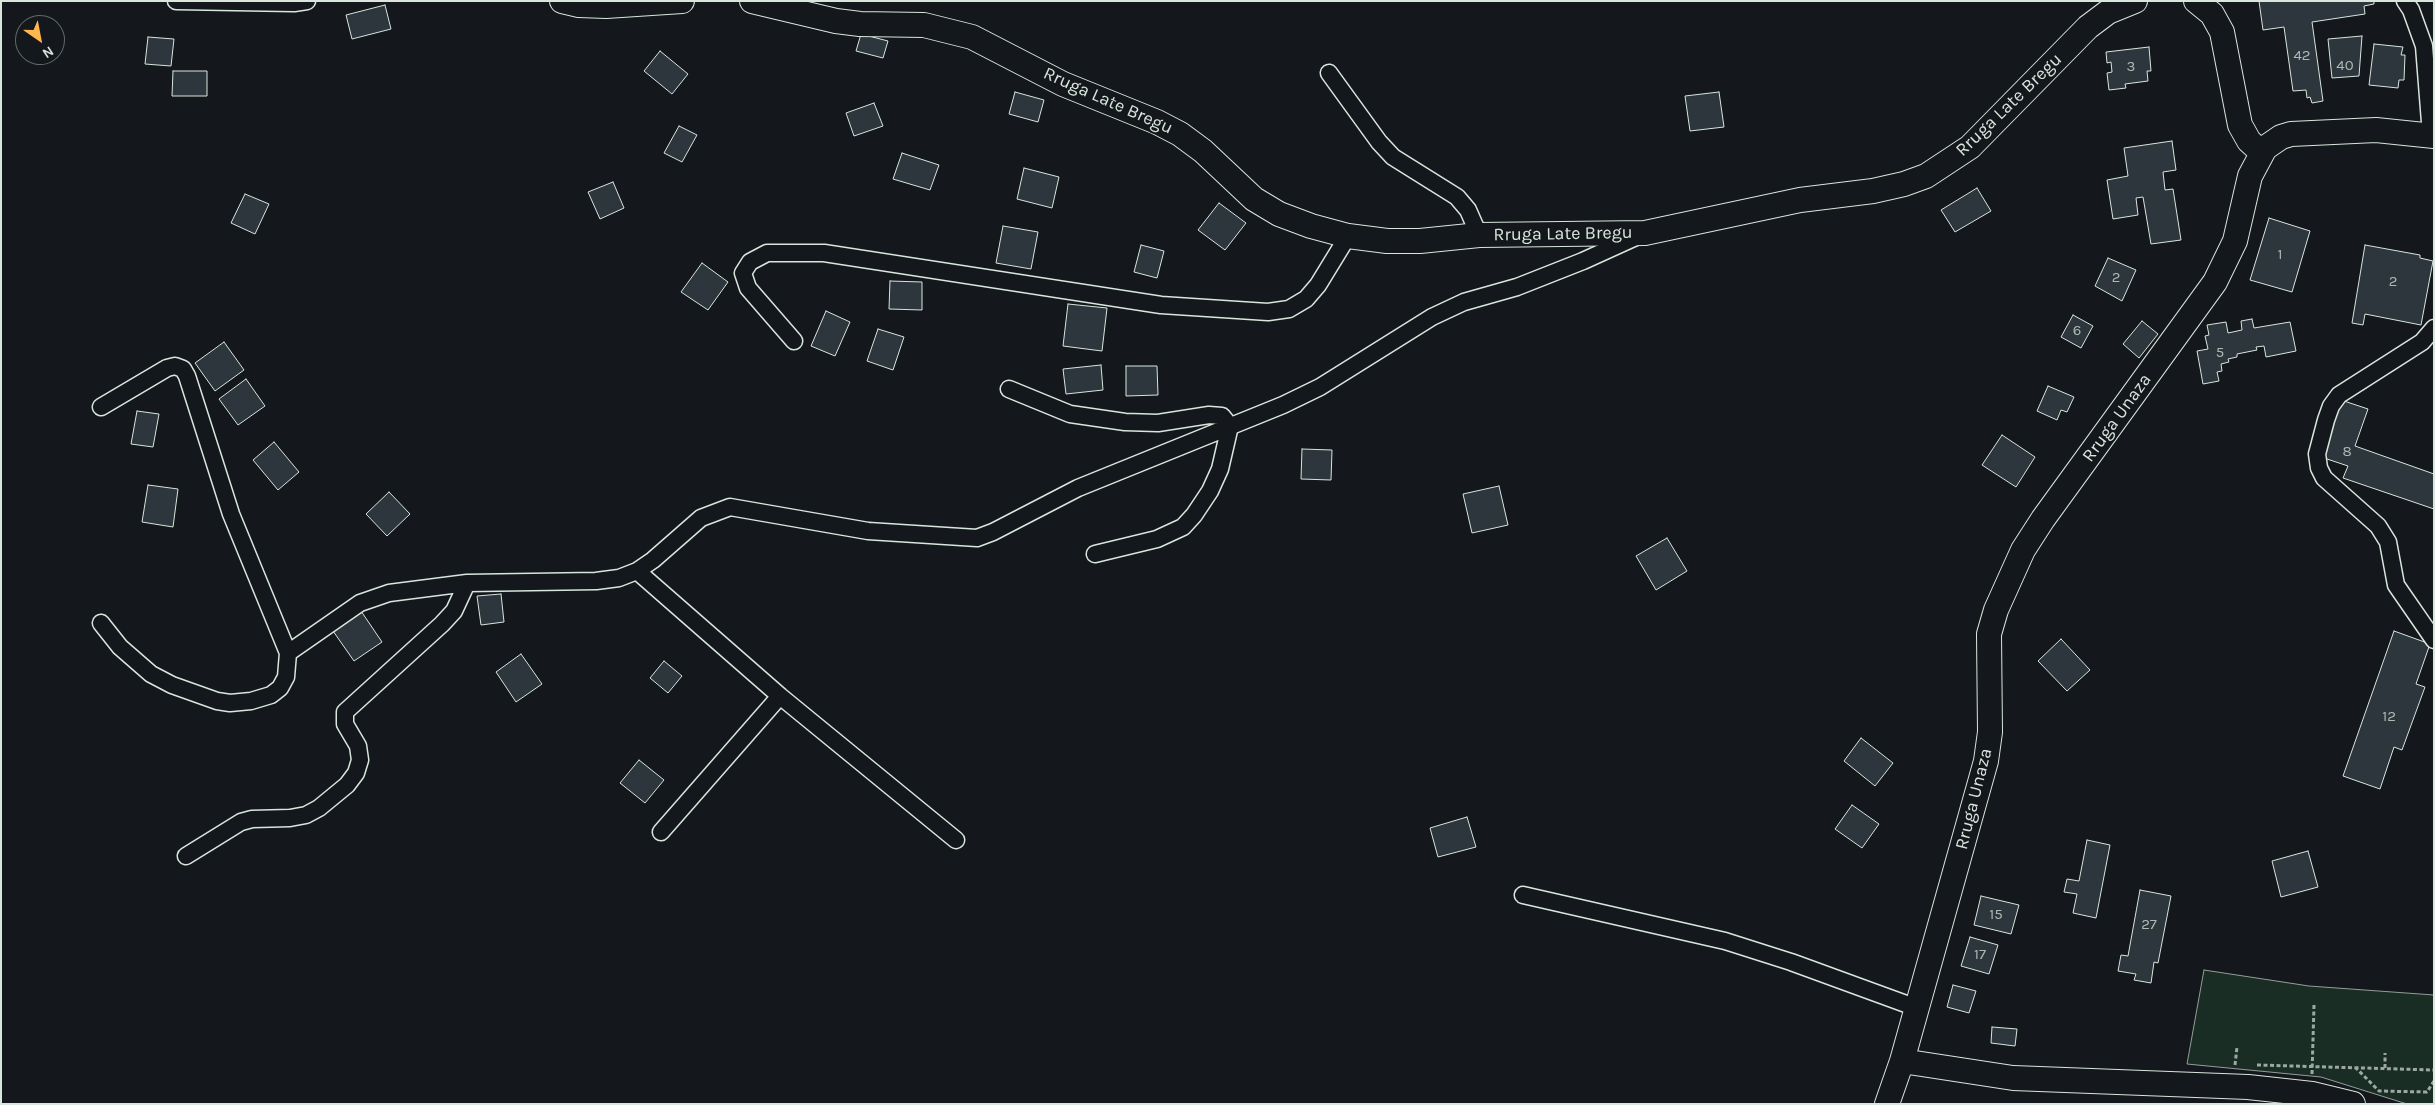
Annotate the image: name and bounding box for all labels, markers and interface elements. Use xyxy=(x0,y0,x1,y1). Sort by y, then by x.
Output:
north arrow xyxy=(15,15,65,65)
text: N xyxy=(39,42,57,62)
house number: 42 xyxy=(2293,47,2311,65)
street label: Rruga Late Bregu xyxy=(1951,49,2067,161)
house number: 40 xyxy=(2336,57,2354,75)
house number: 3 xyxy=(2127,58,2135,76)
street label: Rruga Late Bregu xyxy=(1040,63,1176,139)
street label: Rruga Late Bregu xyxy=(1493,222,1633,246)
house number: 1 xyxy=(2278,246,2282,264)
house number: 2 xyxy=(2112,269,2120,287)
house number: 2 xyxy=(2389,273,2397,291)
house number: 6 xyxy=(2073,322,2081,340)
house number: 5 xyxy=(2216,344,2224,362)
street label: Rruga Unaza xyxy=(2078,370,2156,466)
house number: 8 xyxy=(2342,443,2352,461)
house number: 12 xyxy=(2382,708,2396,726)
street label: Rruga Unaza xyxy=(1951,746,1997,852)
house number: 15 xyxy=(1989,906,2003,924)
house number: 27 xyxy=(2141,916,2157,934)
house number: 17 xyxy=(1974,946,1986,964)

